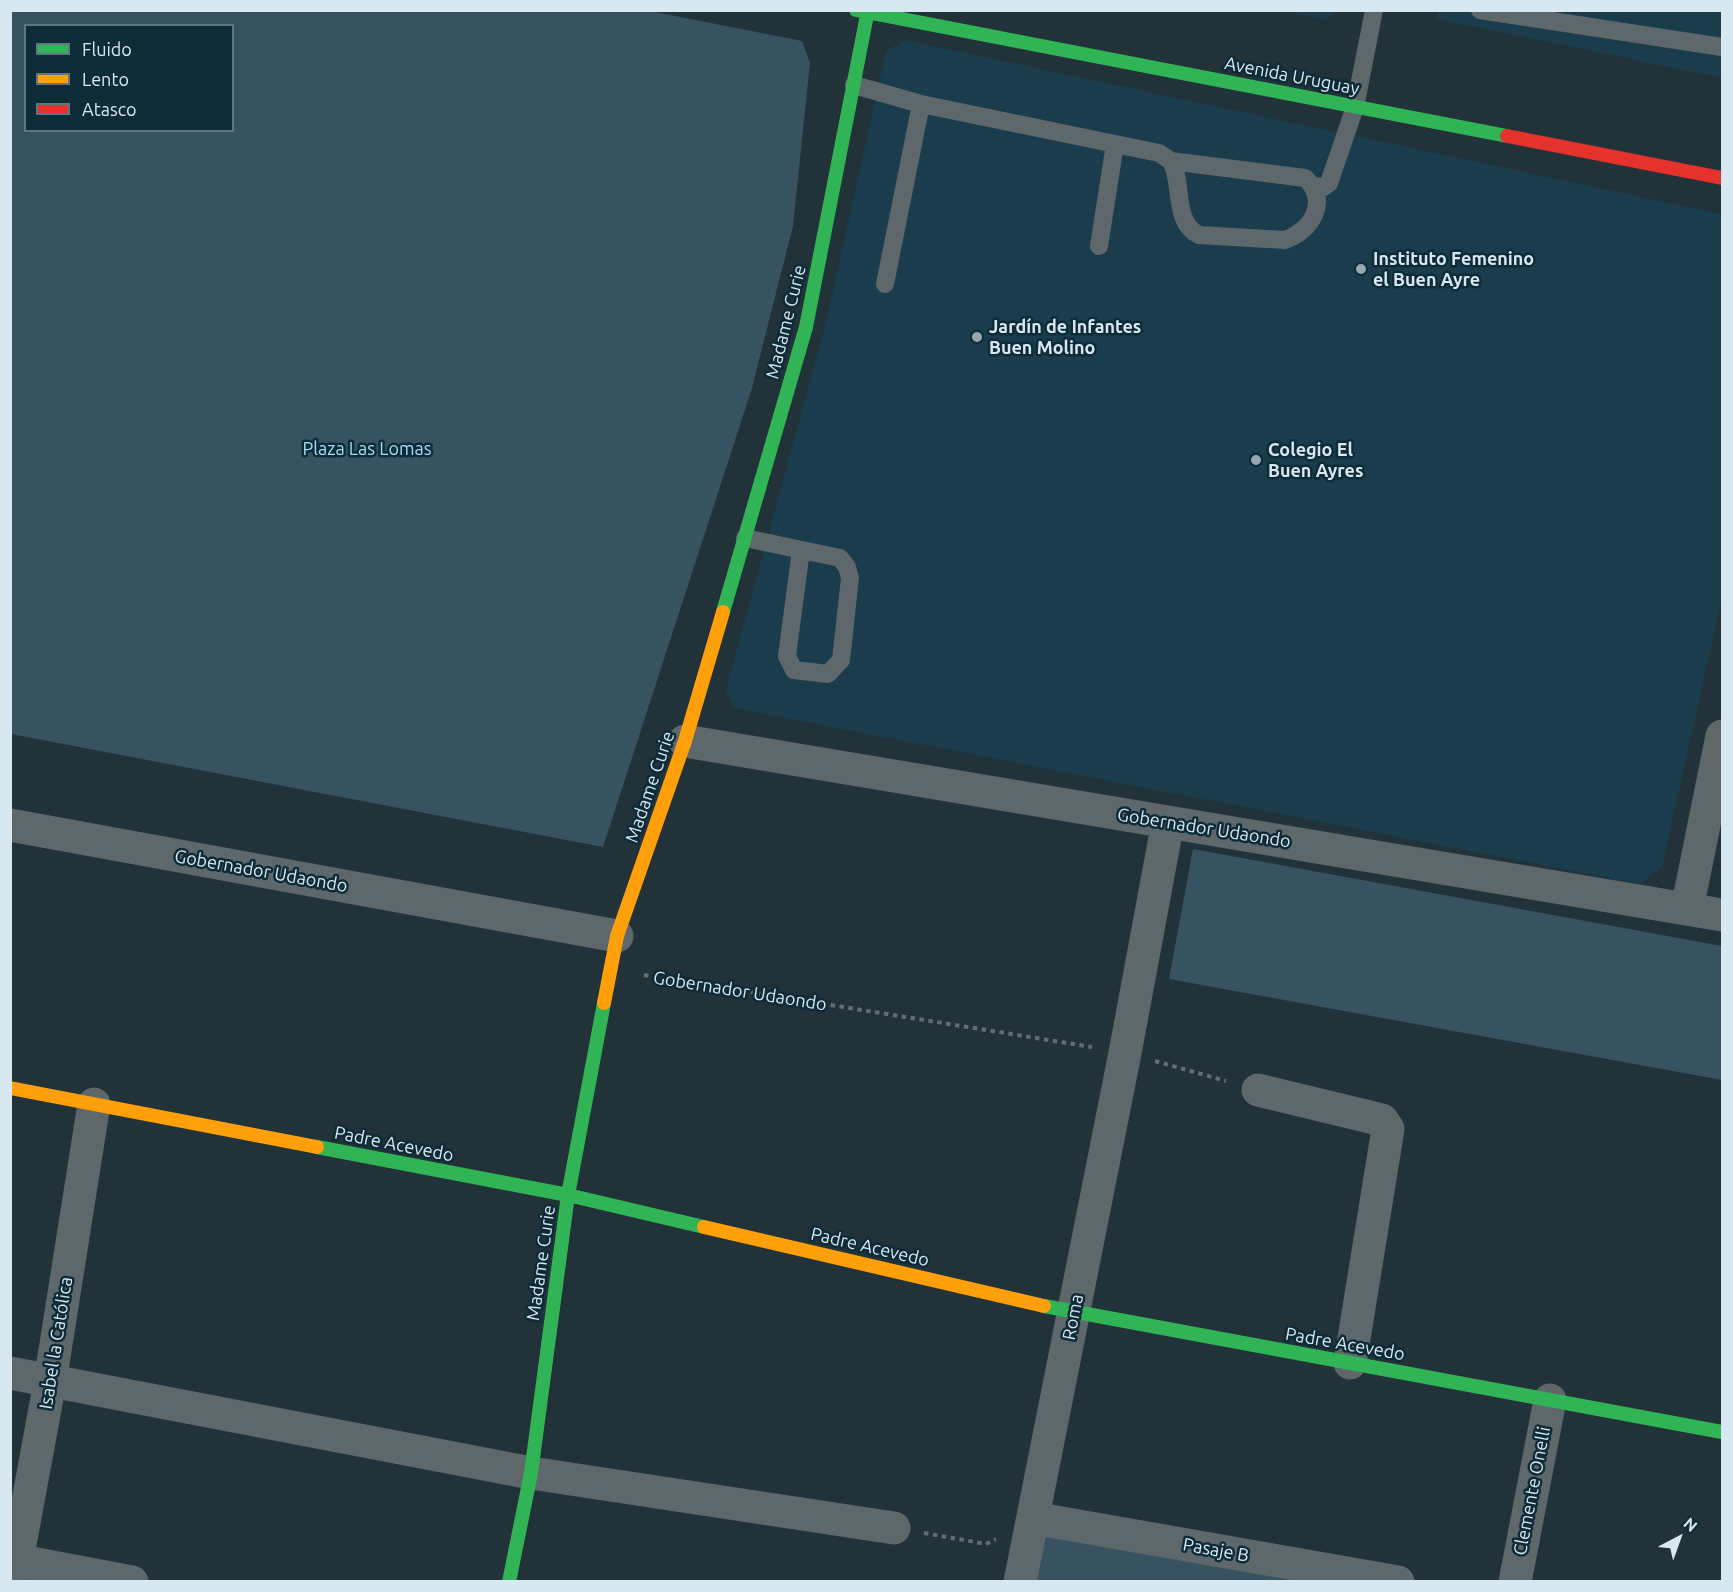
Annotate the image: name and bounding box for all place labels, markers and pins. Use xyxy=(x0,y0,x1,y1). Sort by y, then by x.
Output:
place label: Instituto Femenino el Buen Ayre xyxy=(1373,248,1534,290)
marker: Instituto Femenino el Buen Ayre xyxy=(1354,262,1368,276)
place label: Jardín de Infantes Buen Molino xyxy=(989,316,1141,358)
marker: Jardín de Infantes Buen Molino xyxy=(970,330,984,344)
place label: Colegio El Buen Ayres xyxy=(1268,439,1363,482)
marker: Colegio El Buen Ayres xyxy=(1249,453,1263,467)

